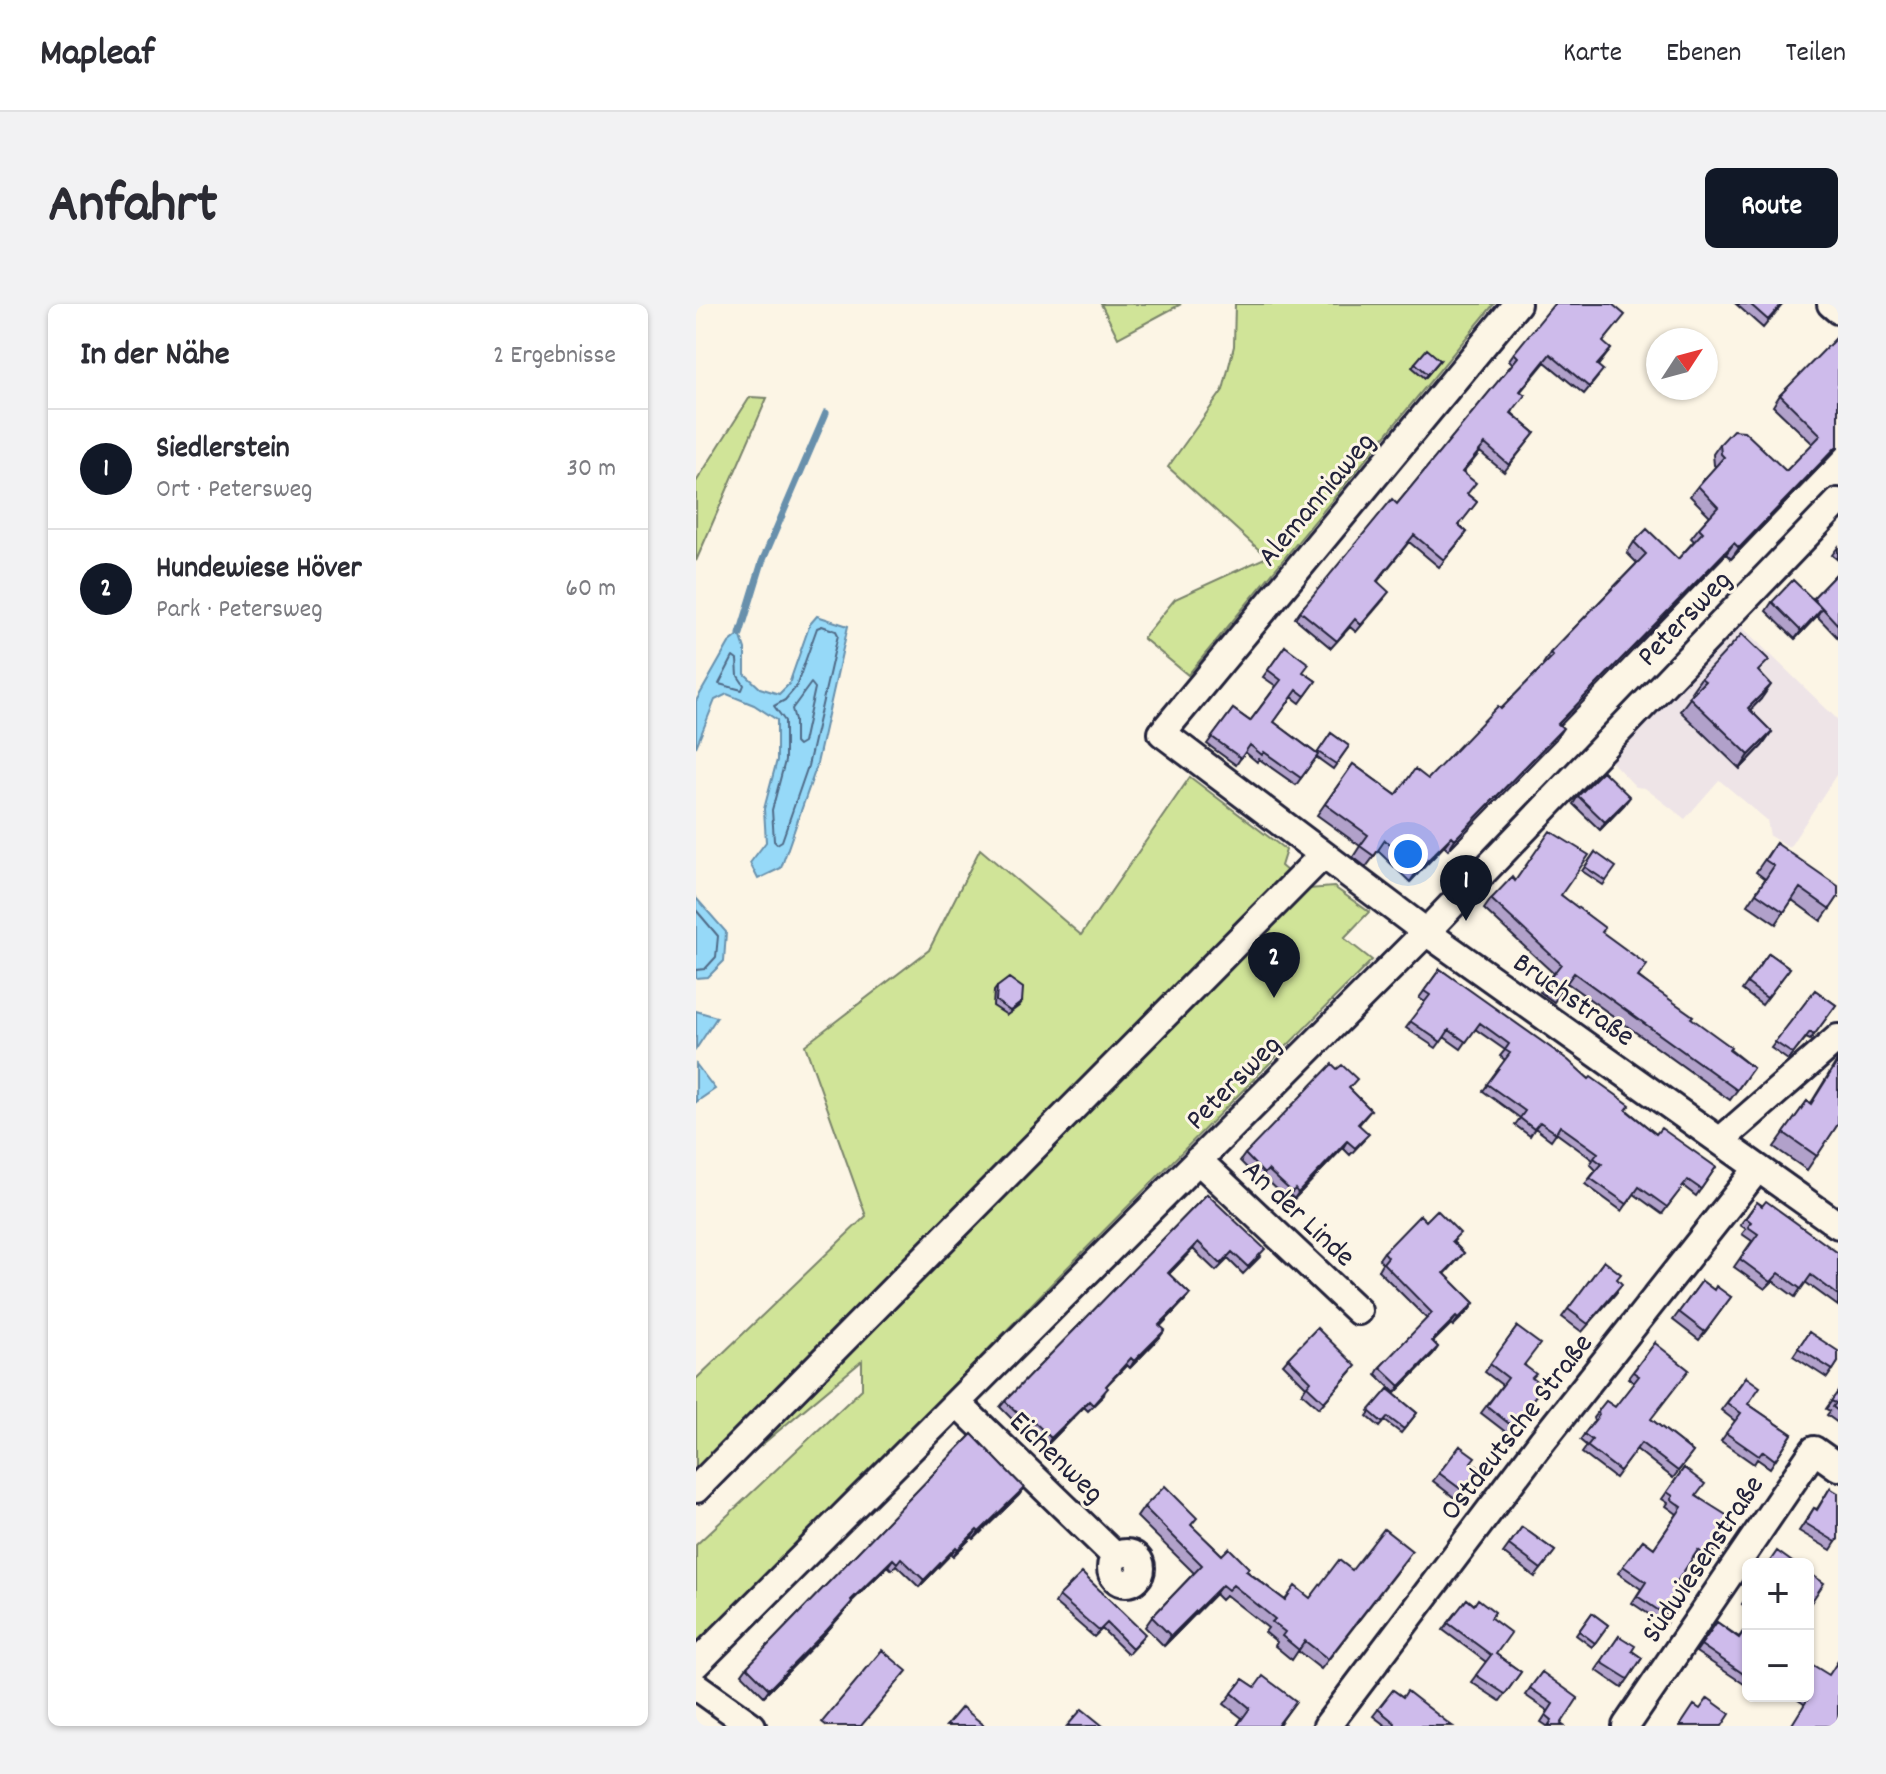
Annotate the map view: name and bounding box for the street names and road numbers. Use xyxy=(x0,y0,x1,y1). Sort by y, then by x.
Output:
street label: Alemanniaweg xyxy=(1249,424,1388,578)
street label: Petersweg xyxy=(1629,562,1744,678)
street label: Bruchstraße xyxy=(1503,944,1642,1060)
street label: Petersweg xyxy=(1177,1026,1293,1142)
street label: An der Linde xyxy=(1231,1151,1363,1279)
street label: Ostdeutsche Straße xyxy=(1432,1326,1606,1532)
street label: Eichenweg xyxy=(998,1403,1112,1516)
street label: Südwiesenstraße xyxy=(1633,1468,1777,1653)

